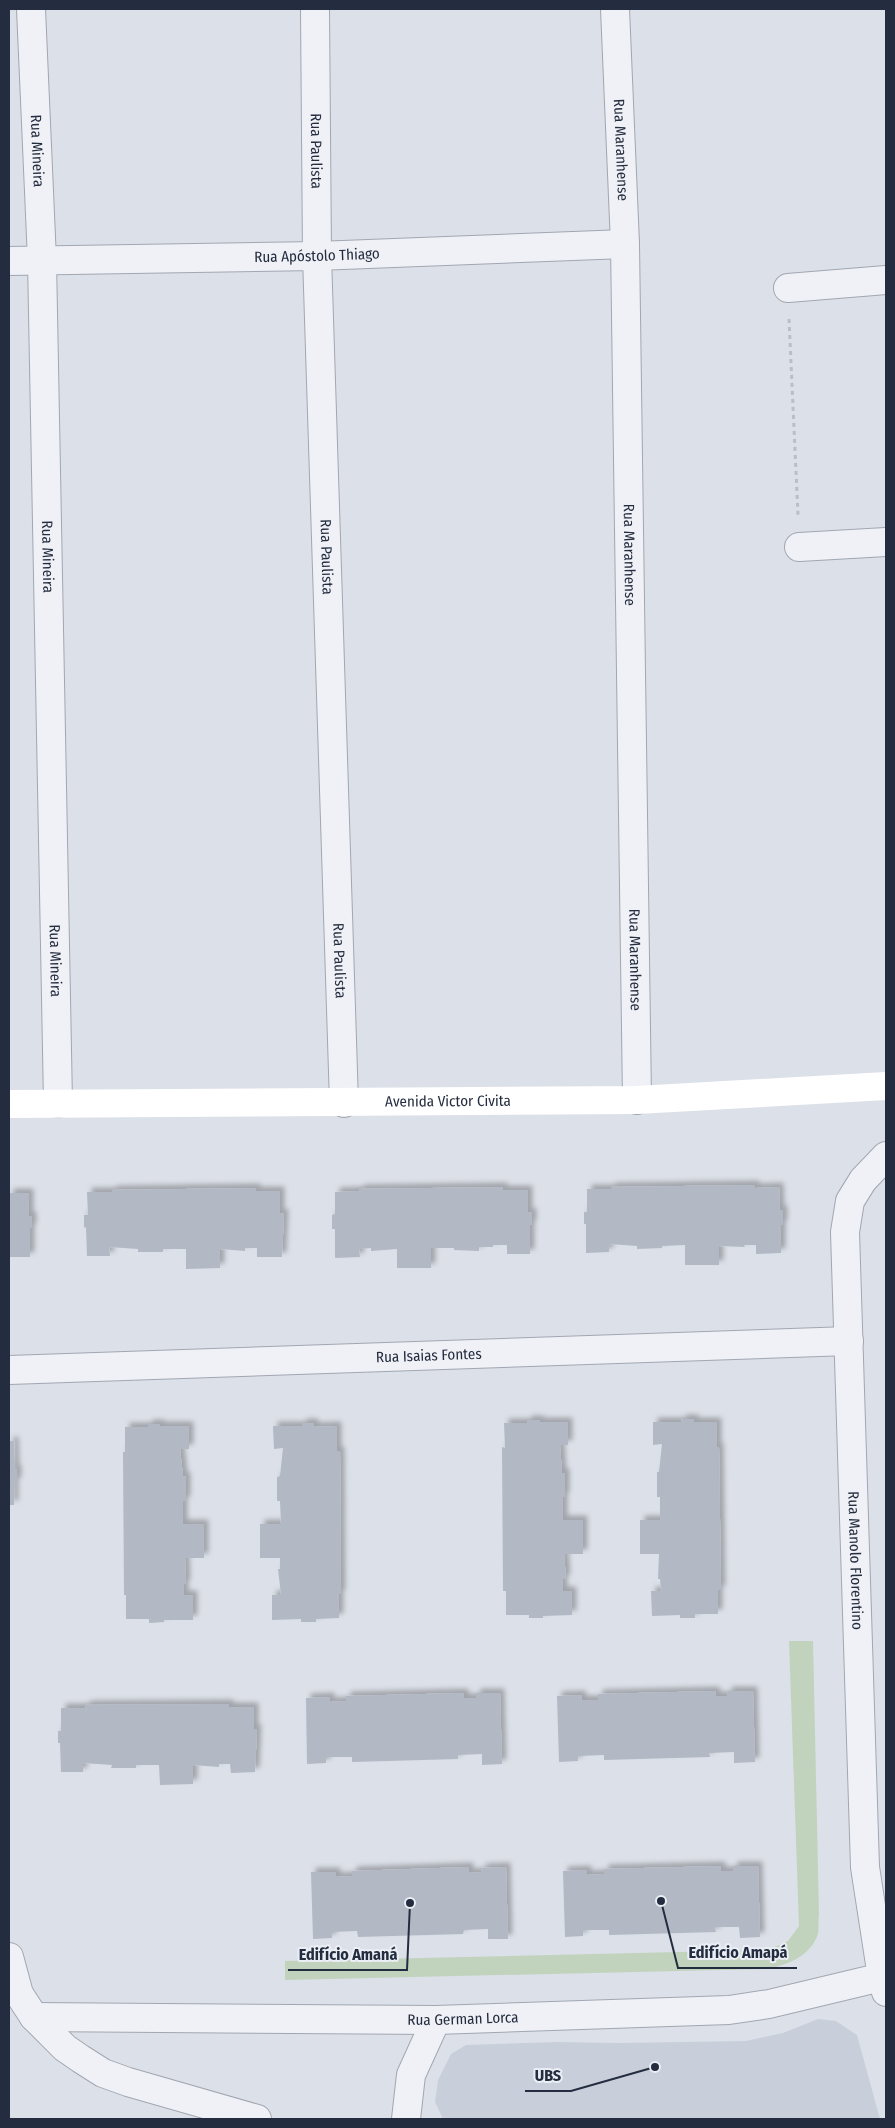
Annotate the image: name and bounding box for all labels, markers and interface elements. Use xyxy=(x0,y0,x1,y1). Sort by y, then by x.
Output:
street label: Rua Maranhense xyxy=(610,98,632,201)
street label: Rua Paulista xyxy=(307,113,325,189)
street label: Rua Mineira xyxy=(27,114,48,188)
street label: Rua Apóstolo Thiago xyxy=(254,245,380,266)
street label: Rua Maranhense xyxy=(620,504,639,606)
street label: Rua Paulista xyxy=(316,519,337,595)
street label: Rua Mineira xyxy=(38,520,57,593)
street label: Rua Maranhense xyxy=(625,909,645,1011)
street label: Rua Paulista xyxy=(329,923,350,999)
street label: Rua Mineira xyxy=(46,924,65,997)
street label: Avenida Victor Civita xyxy=(385,1092,511,1111)
street label: Rua Isaias Fontes xyxy=(376,1345,482,1366)
street label: Rua Manolo Florentino xyxy=(844,1491,867,1630)
callout: Edifício Amapá xyxy=(678,1937,797,1968)
callout: Edifício Amaná xyxy=(288,1939,407,1970)
text: Edifício Amapá xyxy=(689,1943,787,1962)
text: Edifício Amaná xyxy=(299,1945,397,1964)
street label: Rua German Lorca xyxy=(407,2008,519,2029)
callout: UBS xyxy=(525,2060,571,2091)
text: UBS xyxy=(535,2066,561,2085)

